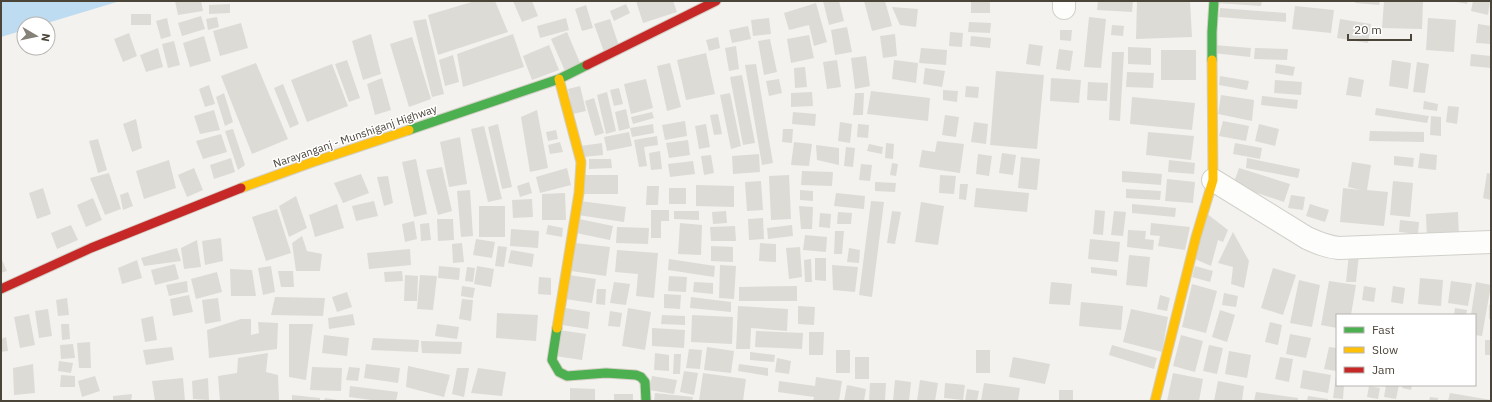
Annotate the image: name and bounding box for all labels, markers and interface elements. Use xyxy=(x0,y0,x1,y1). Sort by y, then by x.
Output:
north arrow xyxy=(16,16,56,56)
scale bar xyxy=(1348,16,1411,42)
text: 20 m xyxy=(1354,22,1382,37)
text: N xyxy=(38,33,53,43)
street label: Narayanganj - Munshiganj Highway xyxy=(271,101,439,171)
legend xyxy=(1336,314,1476,386)
text: Fast xyxy=(1372,322,1395,337)
text: Slow xyxy=(1372,342,1398,357)
text: Jam xyxy=(1372,362,1395,377)

